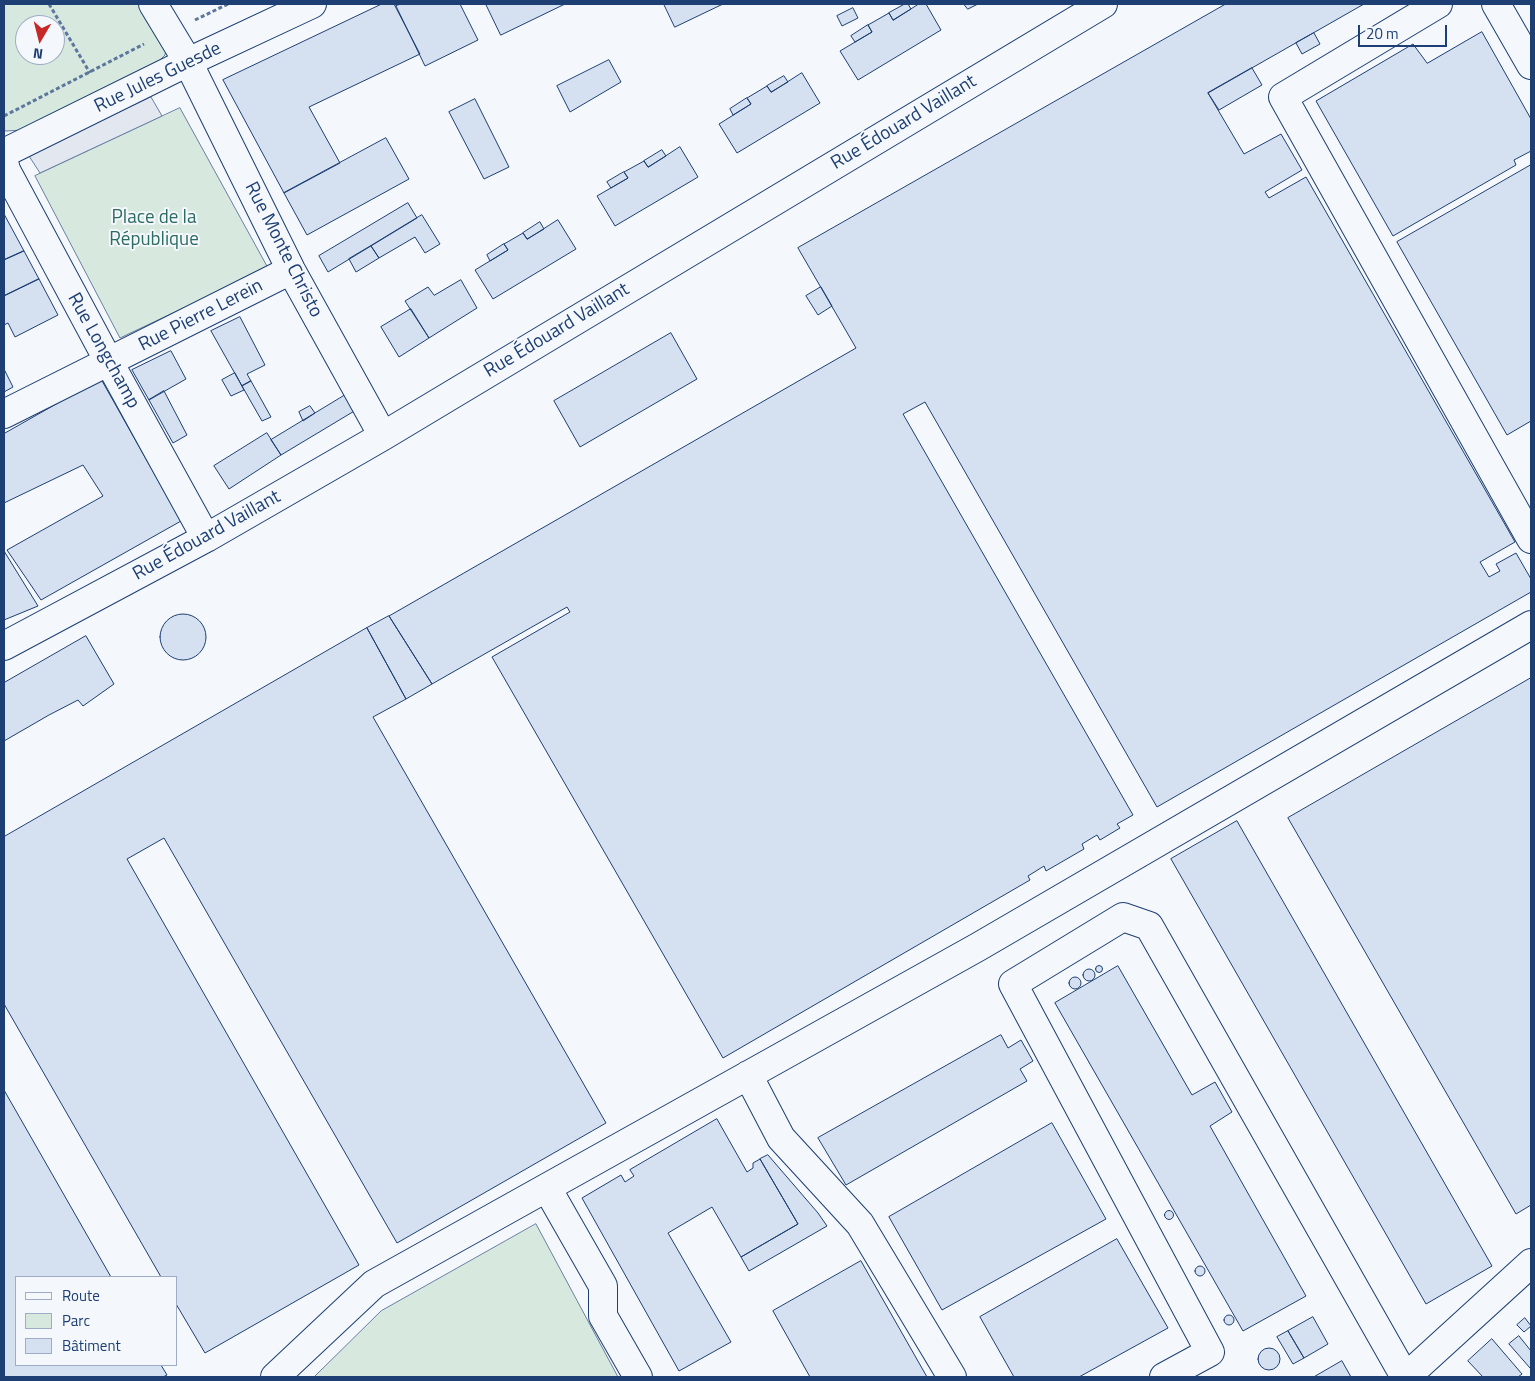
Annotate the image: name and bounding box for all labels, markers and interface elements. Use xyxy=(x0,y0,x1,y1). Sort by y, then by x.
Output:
north arrow xyxy=(15,15,65,65)
scale bar xyxy=(1360,15,1449,47)
text: 20 m xyxy=(1366,22,1399,45)
street label: Rue Jules Guesde xyxy=(91,38,225,118)
text: N xyxy=(32,43,44,65)
street label: Rue Édouard Vaillant xyxy=(827,71,981,175)
street label: Rue Monte Christo xyxy=(239,179,327,321)
park label: Place de la République xyxy=(109,207,199,251)
street label: Rue Pierre Lerein xyxy=(135,275,267,357)
street label: Rue Édouard Vaillant xyxy=(480,279,634,383)
street label: Rue Longchamp xyxy=(62,289,144,413)
street label: Rue Édouard Vaillant xyxy=(129,486,285,586)
legend xyxy=(15,1276,178,1366)
text: Route xyxy=(62,1284,100,1307)
text: Parc xyxy=(62,1309,90,1332)
text: Bâtiment xyxy=(62,1334,121,1357)

